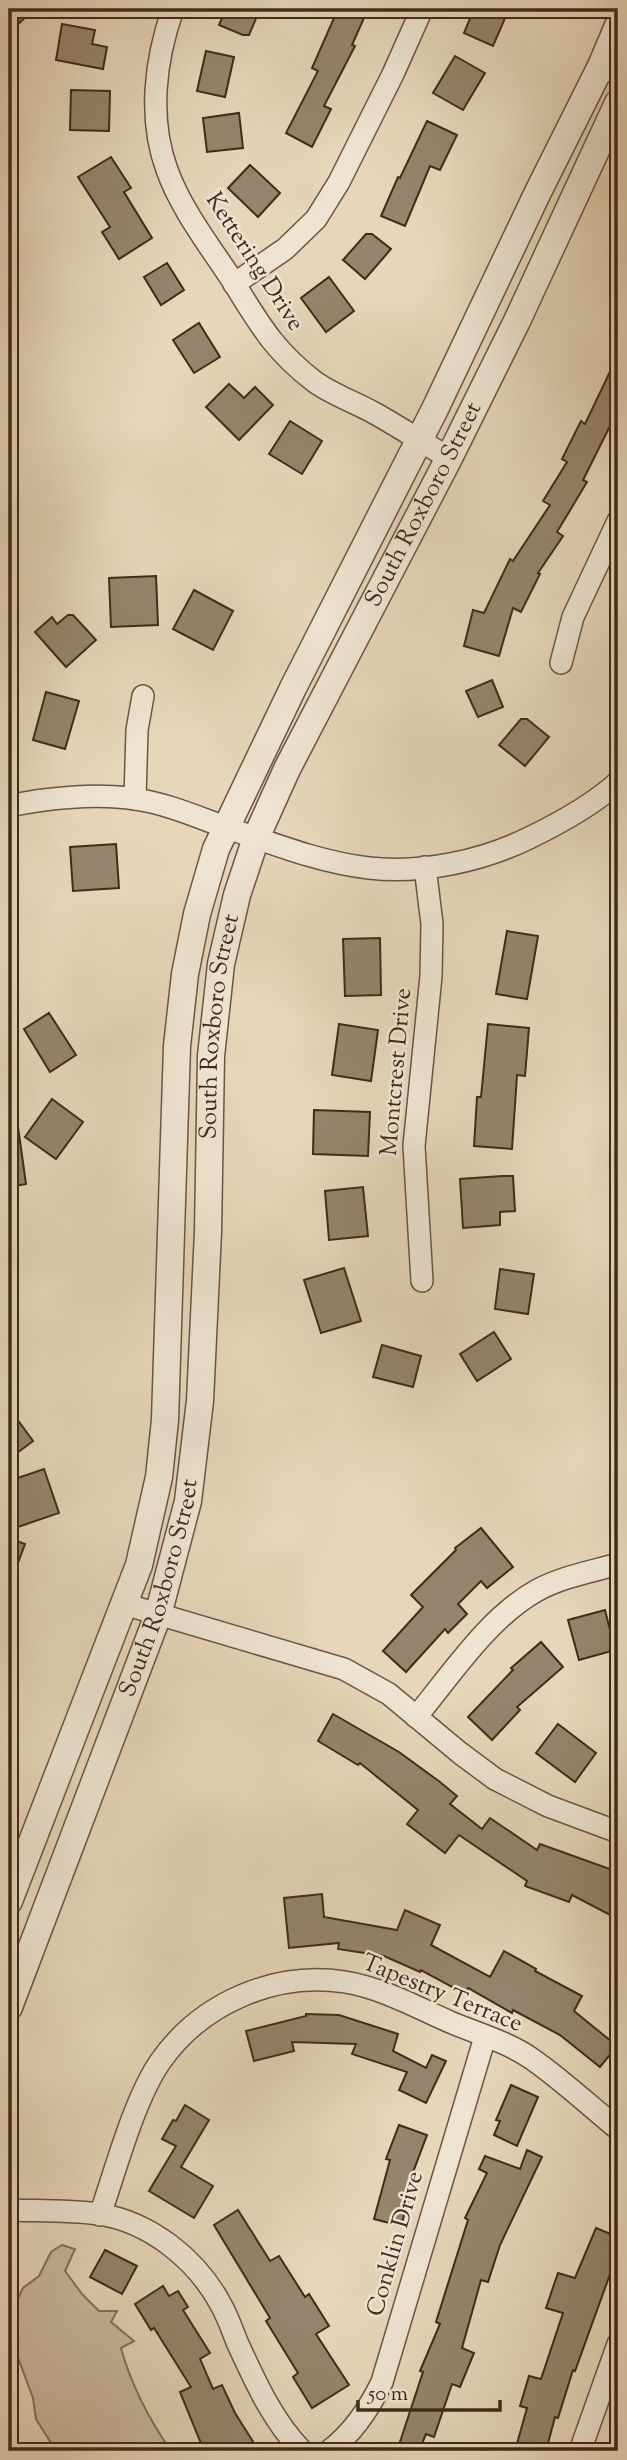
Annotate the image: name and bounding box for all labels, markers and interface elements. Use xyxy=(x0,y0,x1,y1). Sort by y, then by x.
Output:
street label: Kettering Drive xyxy=(196,186,312,338)
street label: South Roxboro Street xyxy=(357,396,491,613)
street label: South Roxboro Street xyxy=(193,911,249,1140)
street label: Montcrest Drive xyxy=(373,987,421,1157)
street label: South Roxboro Street xyxy=(111,1477,208,1702)
street label: Tapestry Terrace xyxy=(357,1946,527,2042)
street label: Conklin Drive xyxy=(359,2167,433,2321)
scale bar xyxy=(358,2369,499,2413)
text: 50 m xyxy=(367,2380,408,2410)

